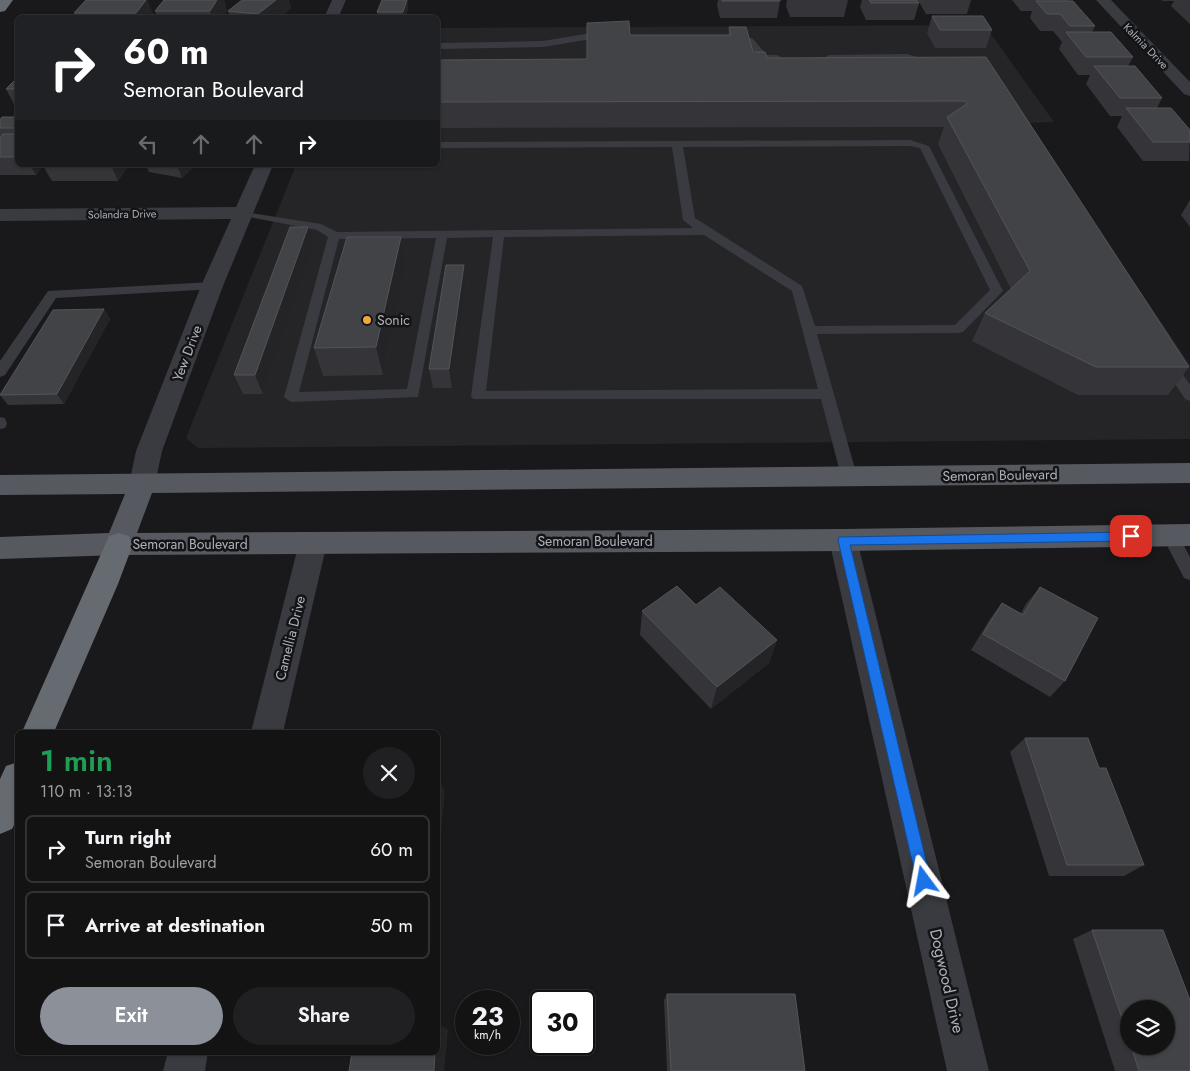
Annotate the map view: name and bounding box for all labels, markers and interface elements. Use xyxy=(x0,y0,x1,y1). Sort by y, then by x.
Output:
street label: Kalmia Drive xyxy=(1120,19,1172,73)
text: 60 m xyxy=(123,27,209,77)
icon: right xyxy=(40,35,105,100)
text: Semoran Boulevard xyxy=(123,73,304,105)
icon: left xyxy=(134,130,162,158)
icon: ahead xyxy=(187,130,215,158)
icon: ahead xyxy=(240,130,268,158)
icon: right xyxy=(293,130,321,158)
street label: Solandra Drive xyxy=(88,205,157,223)
place label: Sonic xyxy=(377,310,410,330)
marker: Sonic xyxy=(361,314,373,326)
street label: Yew Drive xyxy=(167,322,207,384)
street label: Semoran Boulevard xyxy=(942,464,1058,486)
pin xyxy=(1110,515,1152,557)
icon: arrive xyxy=(1117,522,1145,550)
street label: Semoran Boulevard xyxy=(537,531,653,551)
street label: Semoran Boulevard xyxy=(132,534,248,554)
street label: Camellia Drive xyxy=(270,594,310,682)
text: 1 min xyxy=(40,739,113,782)
button: close xyxy=(363,747,415,799)
text: 110 m · 13:13 xyxy=(40,780,132,803)
text: Turn right xyxy=(85,824,171,851)
icon: right xyxy=(42,835,70,863)
text: 60 m xyxy=(370,836,413,863)
text: Semoran Boulevard xyxy=(85,851,217,874)
position arrow xyxy=(897,854,949,906)
icon: arrive xyxy=(42,911,70,939)
text: Arrive at destination xyxy=(85,912,265,939)
text: 50 m xyxy=(370,912,413,939)
street label: Dogwood Drive xyxy=(924,927,970,1035)
button: Exit xyxy=(40,987,223,1045)
button: Share xyxy=(233,987,415,1045)
speed limit sign: 30 xyxy=(530,990,595,1055)
text: 23 xyxy=(472,998,503,1034)
map controls xyxy=(1120,1000,1175,1055)
button: layers xyxy=(1120,1000,1175,1055)
text: km/h xyxy=(474,1026,501,1044)

